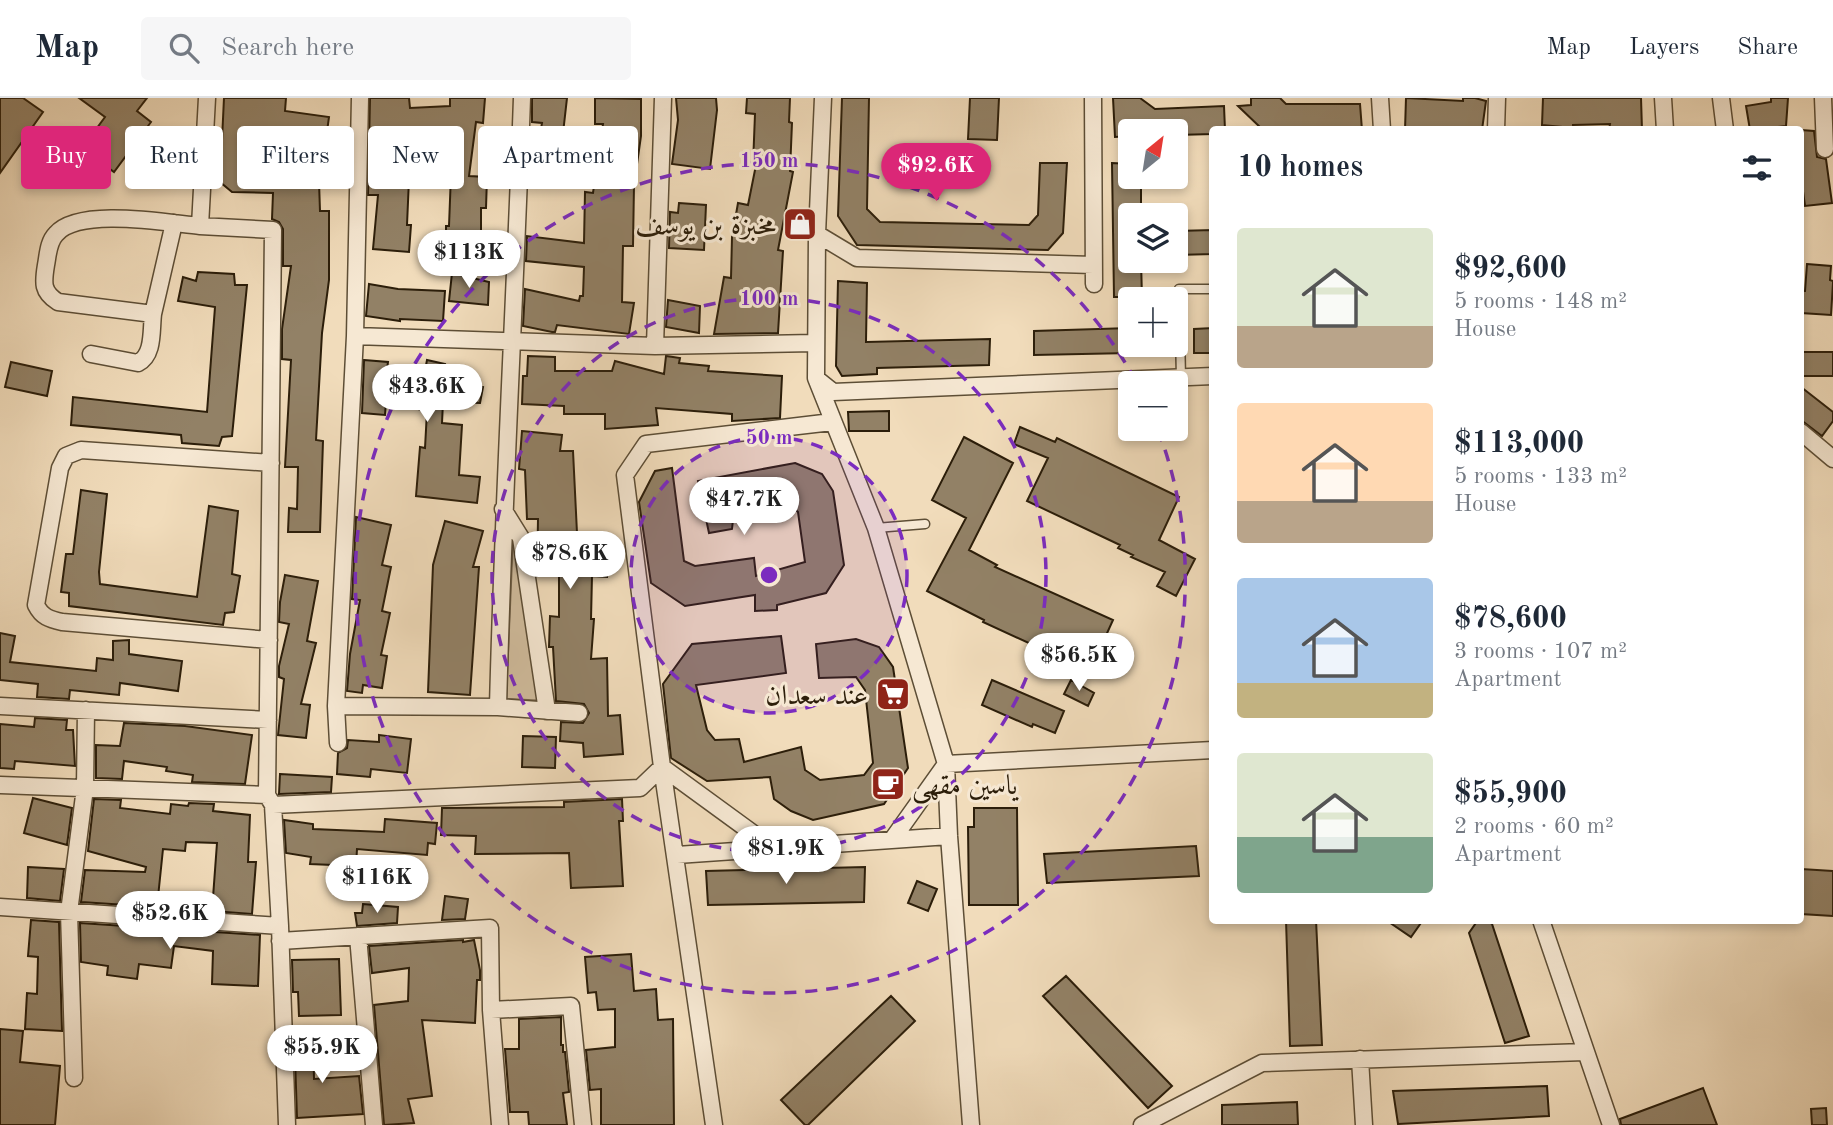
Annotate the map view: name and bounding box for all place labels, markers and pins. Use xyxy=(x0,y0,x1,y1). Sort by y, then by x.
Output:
pin: $92.6K xyxy=(879,144,993,203)
shop icon: مخبزة بن یوسف xyxy=(781,205,819,243)
place label: مخبزة بن یوسف xyxy=(635,213,776,242)
pin: $113K xyxy=(420,230,518,290)
pin: $43.6K xyxy=(370,364,484,424)
pin: $47.7K xyxy=(687,478,801,537)
pin: $78.6K xyxy=(513,532,627,591)
centre of rings xyxy=(757,563,781,587)
pin: $56.5K xyxy=(1022,634,1136,693)
supermarket icon: عند سعدان xyxy=(874,675,912,713)
place label: عند سعدان xyxy=(765,683,868,711)
cafe icon: ياسين مقهى xyxy=(869,765,907,803)
place label: ياسين مقهى xyxy=(912,773,1019,804)
pin: $81.9K xyxy=(729,826,843,886)
pin: $116K xyxy=(328,856,426,915)
pin: $52.6K xyxy=(113,892,227,951)
pin: $55.9K xyxy=(265,1026,379,1085)

